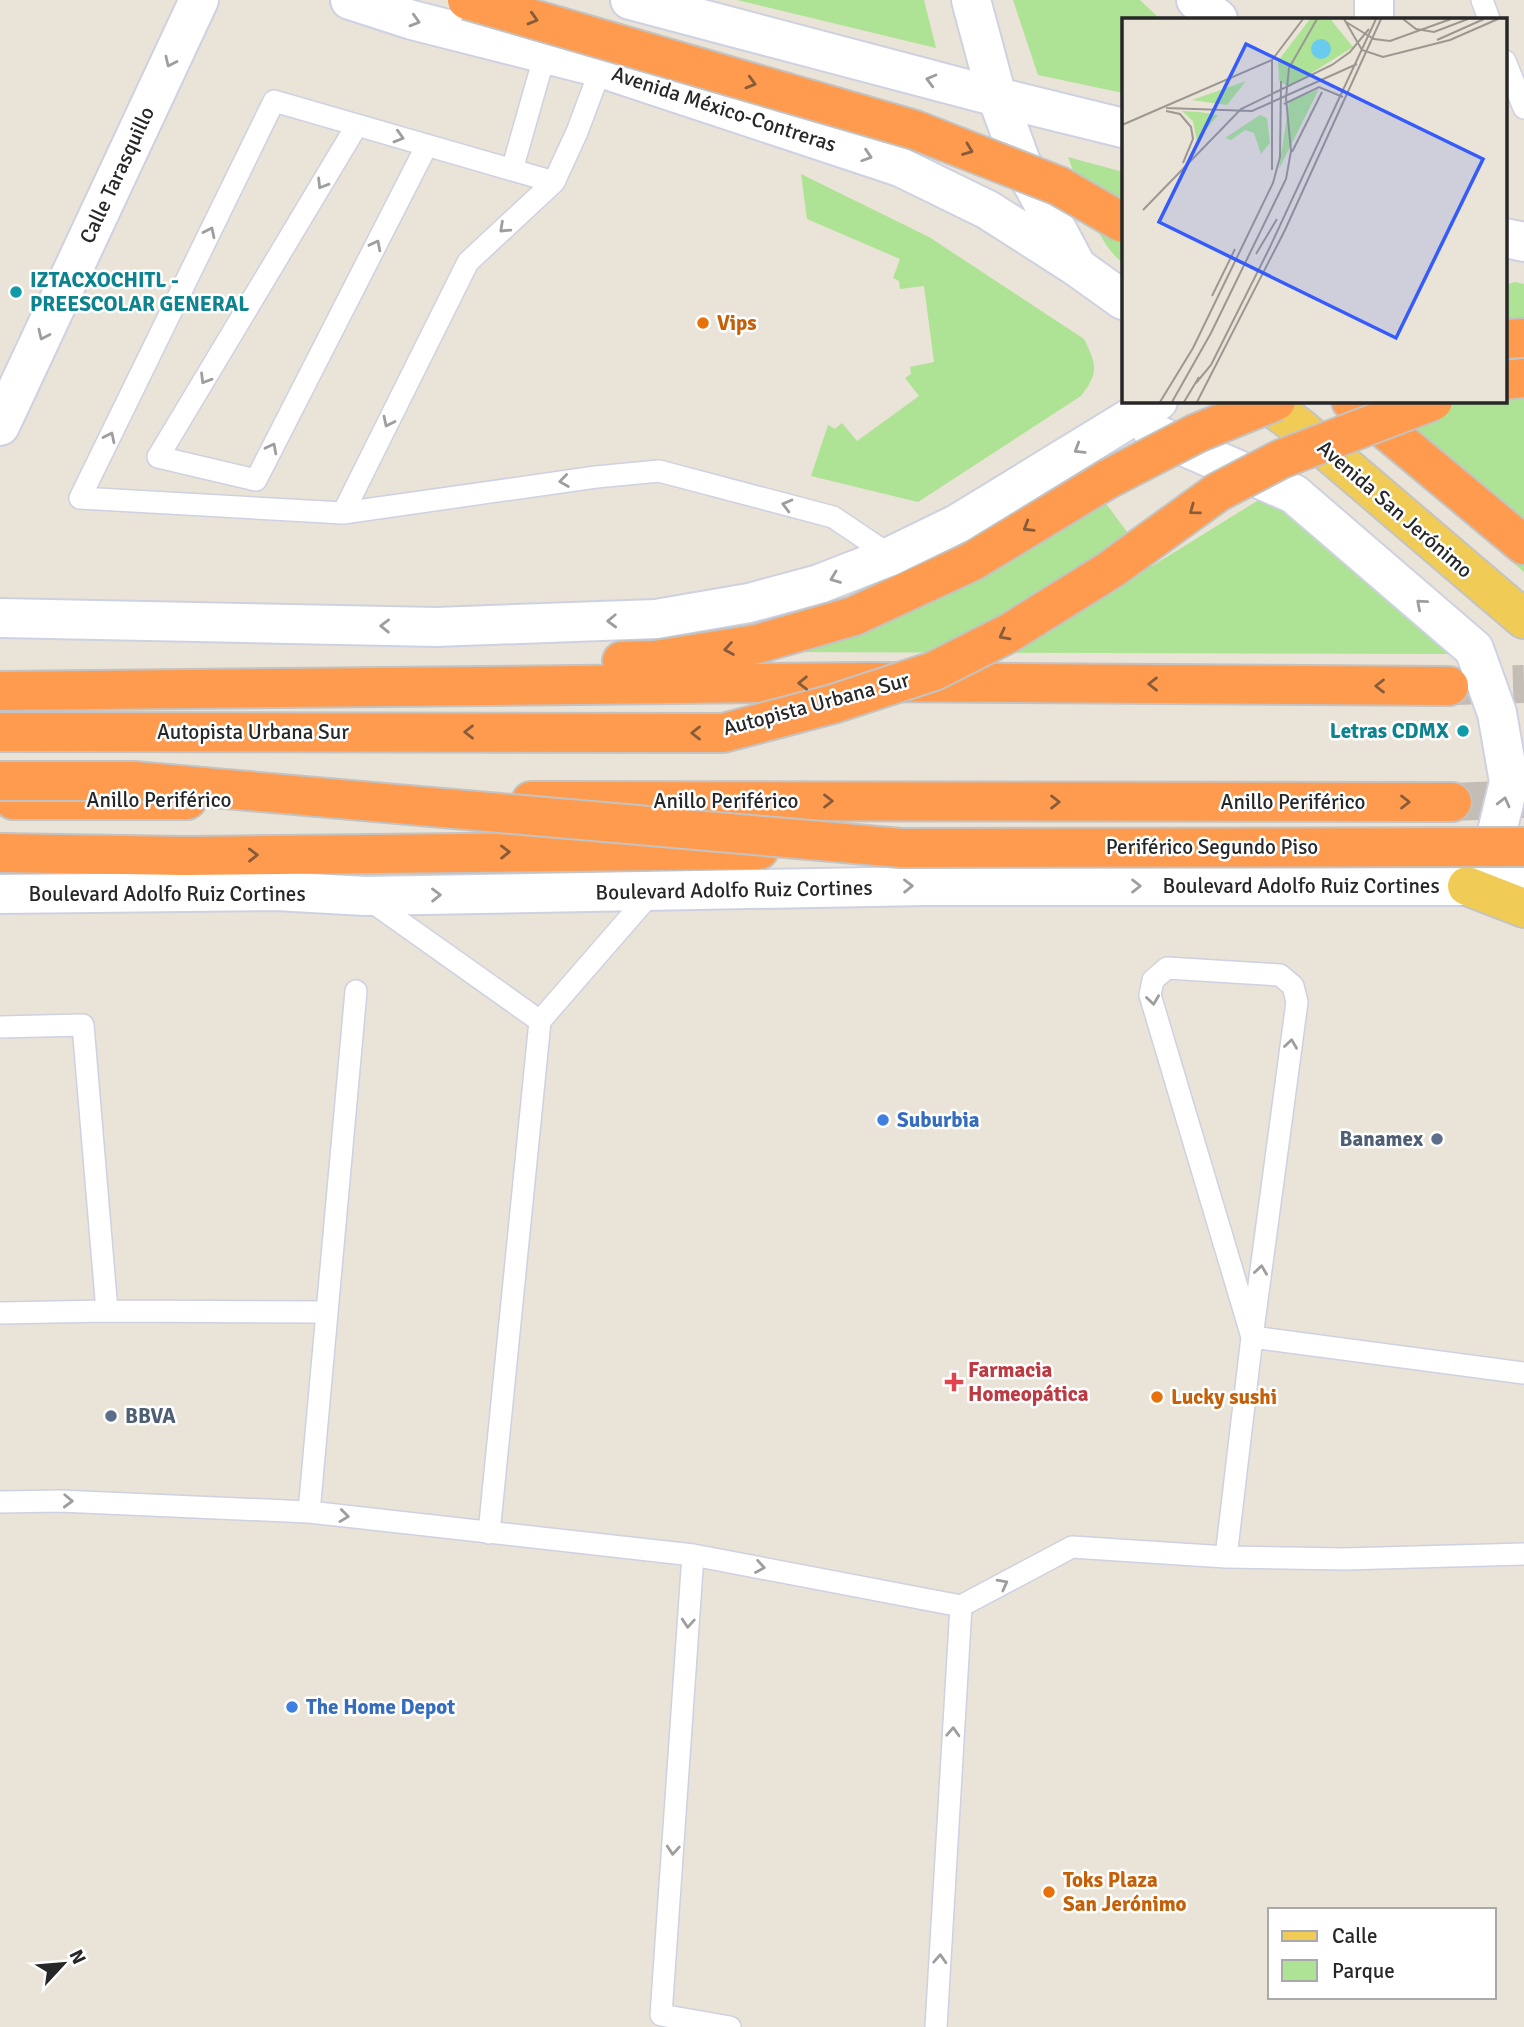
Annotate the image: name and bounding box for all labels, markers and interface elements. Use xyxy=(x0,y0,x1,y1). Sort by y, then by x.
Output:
one-way arrow xyxy=(527,11,539,26)
one-way arrow xyxy=(409,12,421,27)
inset map xyxy=(1122,18,1506,402)
one-way arrow xyxy=(164,55,178,67)
street label: Avenida México-Contreras xyxy=(609,60,839,158)
one-way arrow xyxy=(925,74,937,88)
one-way arrow xyxy=(745,75,757,89)
street label: Calle Tarasquillo xyxy=(74,102,160,248)
one-way arrow xyxy=(393,129,405,144)
one-way arrow xyxy=(962,142,974,156)
one-way arrow xyxy=(861,148,873,163)
one-way arrow xyxy=(317,176,330,189)
one-way arrow xyxy=(499,220,512,233)
one-way arrow xyxy=(202,227,216,239)
one-way arrow xyxy=(368,240,381,252)
place label: IZTACXOCHITL - PREESCOLAR GENERAL xyxy=(30,267,249,317)
marker: IZTACXOCHITL - PREESCOLAR GENERAL xyxy=(8,284,24,300)
place label: Vips xyxy=(717,310,757,336)
marker: Vips xyxy=(695,315,711,331)
one-way arrow xyxy=(37,328,51,340)
one-way arrow xyxy=(200,371,213,384)
one-way arrow xyxy=(383,415,397,427)
one-way arrow xyxy=(102,432,116,444)
street label: Avenida San Jerónimo xyxy=(1312,435,1478,583)
one-way arrow xyxy=(1073,441,1086,454)
one-way arrow xyxy=(264,443,278,455)
one-way arrow xyxy=(558,474,570,489)
one-way arrow xyxy=(781,499,793,513)
one-way arrow xyxy=(1189,501,1202,514)
one-way arrow xyxy=(1023,519,1036,532)
one-way arrow xyxy=(829,570,841,584)
one-way arrow xyxy=(1417,600,1430,612)
one-way arrow xyxy=(607,613,618,628)
one-way arrow xyxy=(379,618,390,634)
one-way arrow xyxy=(999,627,1011,640)
one-way arrow xyxy=(723,641,735,656)
street label: Autopista Urbana Sur xyxy=(720,667,912,741)
one-way arrow xyxy=(797,675,808,690)
one-way arrow xyxy=(1147,676,1158,692)
one-way arrow xyxy=(1375,678,1385,694)
place label: Letras CDMX xyxy=(1330,718,1449,744)
street label: Autopista Urbana Sur xyxy=(157,719,349,745)
marker: Letras CDMX xyxy=(1455,723,1471,739)
one-way arrow xyxy=(463,724,473,740)
one-way arrow xyxy=(690,725,701,741)
street label: Anillo Periférico xyxy=(87,787,231,813)
street label: Anillo Periférico xyxy=(654,788,798,814)
street label: Anillo Periférico xyxy=(1221,789,1365,815)
one-way arrow xyxy=(823,793,833,809)
one-way arrow xyxy=(1050,794,1061,810)
one-way arrow xyxy=(1400,794,1411,810)
one-way arrow xyxy=(1496,796,1511,808)
street label: Periférico Segundo Piso xyxy=(1106,834,1318,860)
one-way arrow xyxy=(500,844,511,860)
one-way arrow xyxy=(248,847,259,863)
street label: Boulevard Adolfo Ruiz Cortines xyxy=(1162,873,1440,899)
street label: Boulevard Adolfo Ruiz Cortines xyxy=(595,875,873,905)
one-way arrow xyxy=(1131,878,1141,894)
one-way arrow xyxy=(903,879,914,894)
street label: Boulevard Adolfo Ruiz Cortines xyxy=(28,881,306,907)
one-way arrow xyxy=(431,887,441,903)
one-way arrow xyxy=(1146,994,1161,1005)
one-way arrow xyxy=(1283,1038,1298,1050)
place label: Suburbia xyxy=(897,1107,980,1133)
marker: Suburbia xyxy=(875,1112,891,1128)
place label: Banamex xyxy=(1340,1126,1424,1152)
marker: Banamex xyxy=(1429,1131,1445,1147)
one-way arrow xyxy=(1253,1264,1268,1276)
place label: Farmacia Homeopática xyxy=(968,1357,1089,1407)
marker: Farmacia Homeopática xyxy=(946,1374,962,1390)
place label: Lucky sushi xyxy=(1171,1384,1277,1410)
marker: Lucky sushi xyxy=(1149,1389,1165,1405)
place label: BBVA xyxy=(125,1403,176,1429)
marker: BBVA xyxy=(103,1408,119,1424)
one-way arrow xyxy=(63,1494,74,1509)
one-way arrow xyxy=(338,1509,350,1524)
one-way arrow xyxy=(754,1559,766,1574)
one-way arrow xyxy=(995,1578,1008,1592)
one-way arrow xyxy=(681,1617,696,1628)
place label: The Home Depot xyxy=(306,1694,455,1720)
marker: The Home Depot xyxy=(284,1699,300,1715)
one-way arrow xyxy=(946,1726,961,1737)
one-way arrow xyxy=(666,1844,681,1855)
place label: Toks Plaza San Jerónimo xyxy=(1063,1867,1187,1917)
marker: Toks Plaza San Jerónimo xyxy=(1041,1884,1057,1900)
legend xyxy=(1268,1908,1496,1999)
text: Calle xyxy=(1332,1923,1378,1949)
north arrow xyxy=(28,1929,98,1999)
text: N xyxy=(64,1946,91,1968)
one-way arrow xyxy=(932,1953,947,1964)
text: Parque xyxy=(1332,1958,1395,1984)

